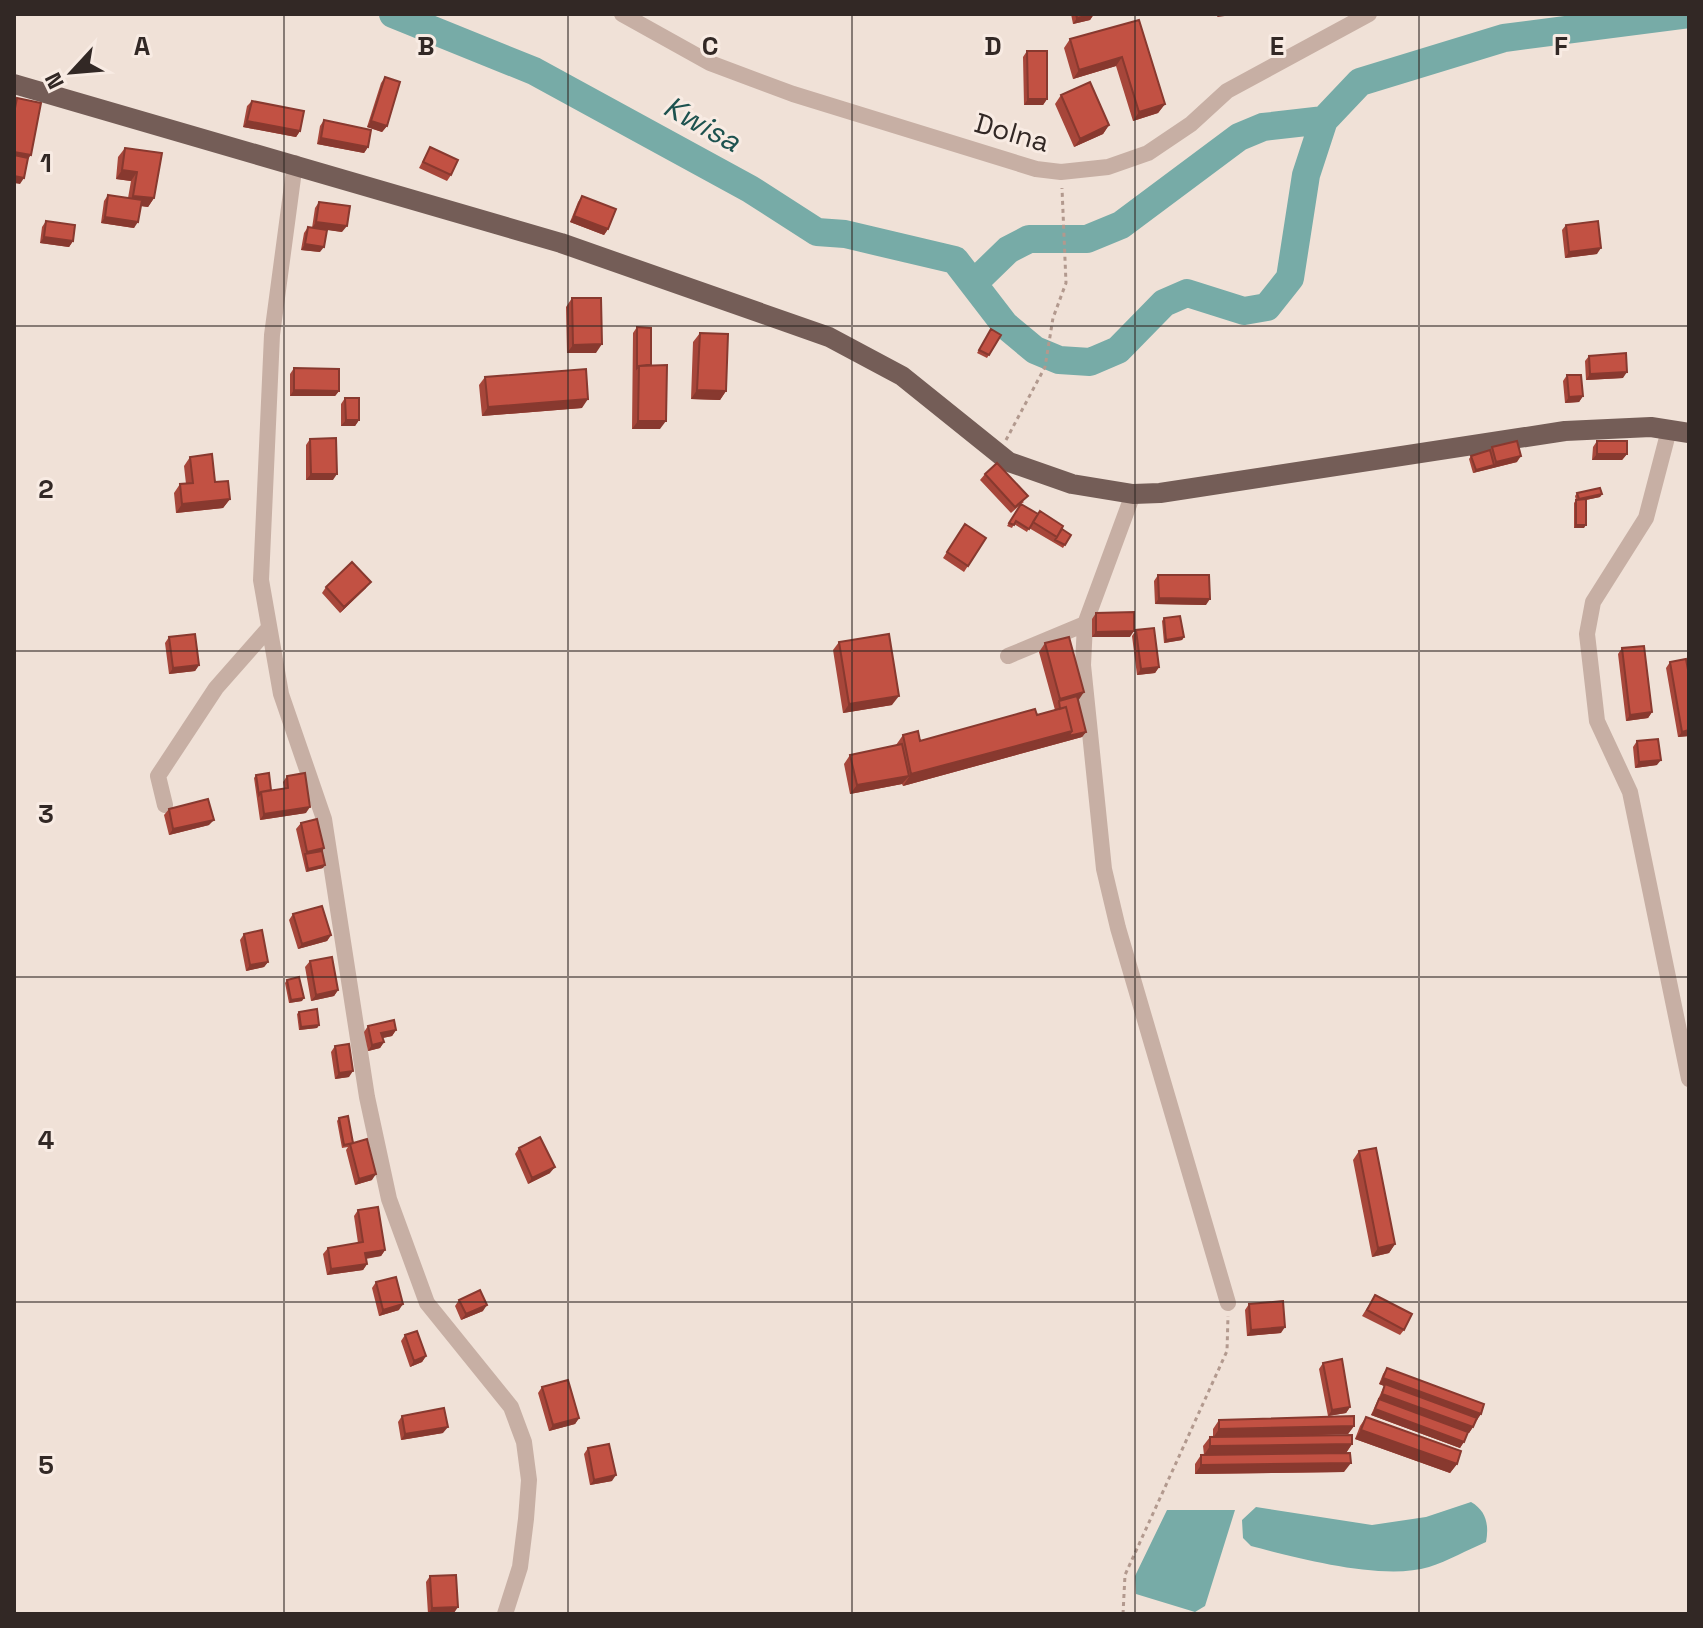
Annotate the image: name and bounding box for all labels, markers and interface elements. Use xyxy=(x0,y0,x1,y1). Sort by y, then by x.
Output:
text: A xyxy=(134,29,151,63)
text: B xyxy=(417,29,435,63)
text: C xyxy=(702,29,718,63)
text: D xyxy=(984,29,1002,63)
text: E xyxy=(1270,29,1284,63)
text: F xyxy=(1554,29,1568,63)
north arrow xyxy=(32,32,112,112)
text: N xyxy=(38,68,70,94)
water label: Kwisa xyxy=(657,87,748,161)
street label: Dolna xyxy=(971,104,1053,160)
text: 1 xyxy=(40,146,52,180)
text: 2 xyxy=(38,472,54,506)
text: 3 xyxy=(38,797,54,831)
text: 4 xyxy=(38,1123,54,1157)
text: 5 xyxy=(38,1448,54,1482)

